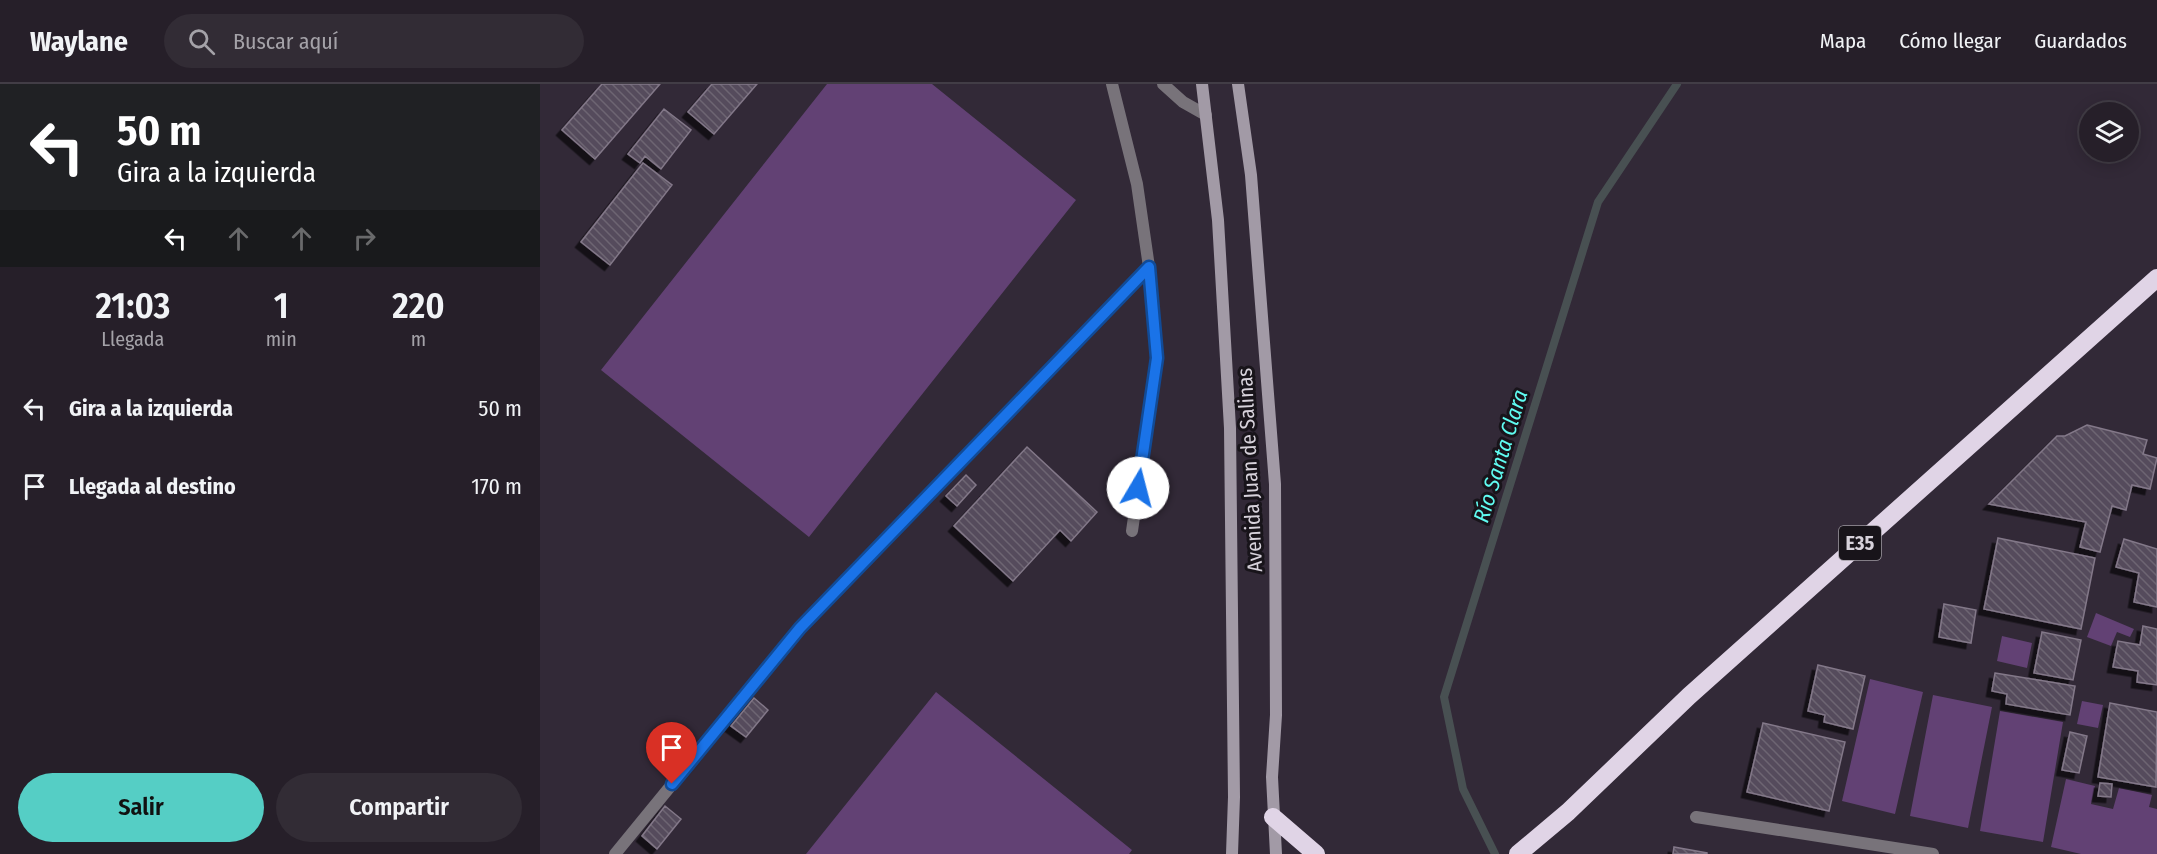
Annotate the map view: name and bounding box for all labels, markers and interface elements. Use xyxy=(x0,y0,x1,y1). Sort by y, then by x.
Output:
search box xyxy=(164,14,584,68)
text: Waylane xyxy=(30,25,128,58)
icon: search xyxy=(185,25,218,58)
text: Buscar aquí xyxy=(233,28,338,55)
text: Mapa xyxy=(1820,28,1866,54)
text: Cómo llegar xyxy=(1899,28,2001,54)
text: Guardados xyxy=(2034,28,2127,54)
map controls xyxy=(2079,102,2139,162)
button: layers xyxy=(2079,102,2139,162)
text: 50 m xyxy=(117,106,201,156)
icon: left xyxy=(18,108,96,186)
text: Gira a la izquierda xyxy=(117,157,316,189)
icon: left xyxy=(159,222,192,255)
icon: ahead xyxy=(222,222,255,255)
icon: ahead xyxy=(285,222,318,255)
icon: right xyxy=(348,222,381,255)
text: 21:03 xyxy=(95,284,170,328)
text: 1 xyxy=(274,284,289,328)
text: 220 xyxy=(392,284,445,328)
text: Llegada xyxy=(101,327,164,351)
text: min xyxy=(266,327,297,351)
text: m xyxy=(411,327,426,351)
street label: Avenida Juan de Salinas xyxy=(1232,367,1268,573)
water label: Río Santa Clara xyxy=(1467,387,1533,526)
icon: left xyxy=(18,392,51,425)
text: Gira a la izquierda xyxy=(69,395,233,422)
text: 50 m xyxy=(478,395,522,422)
position arrow xyxy=(1106,456,1170,520)
icon: arrive xyxy=(18,470,51,503)
text: Llegada al destino xyxy=(69,473,236,500)
text: 170 m xyxy=(471,473,522,500)
road number: E35 xyxy=(1839,526,1881,560)
pin xyxy=(646,722,697,784)
icon: arrive xyxy=(655,731,688,764)
button: Salir xyxy=(18,773,264,842)
button: Compartir xyxy=(276,773,522,842)

